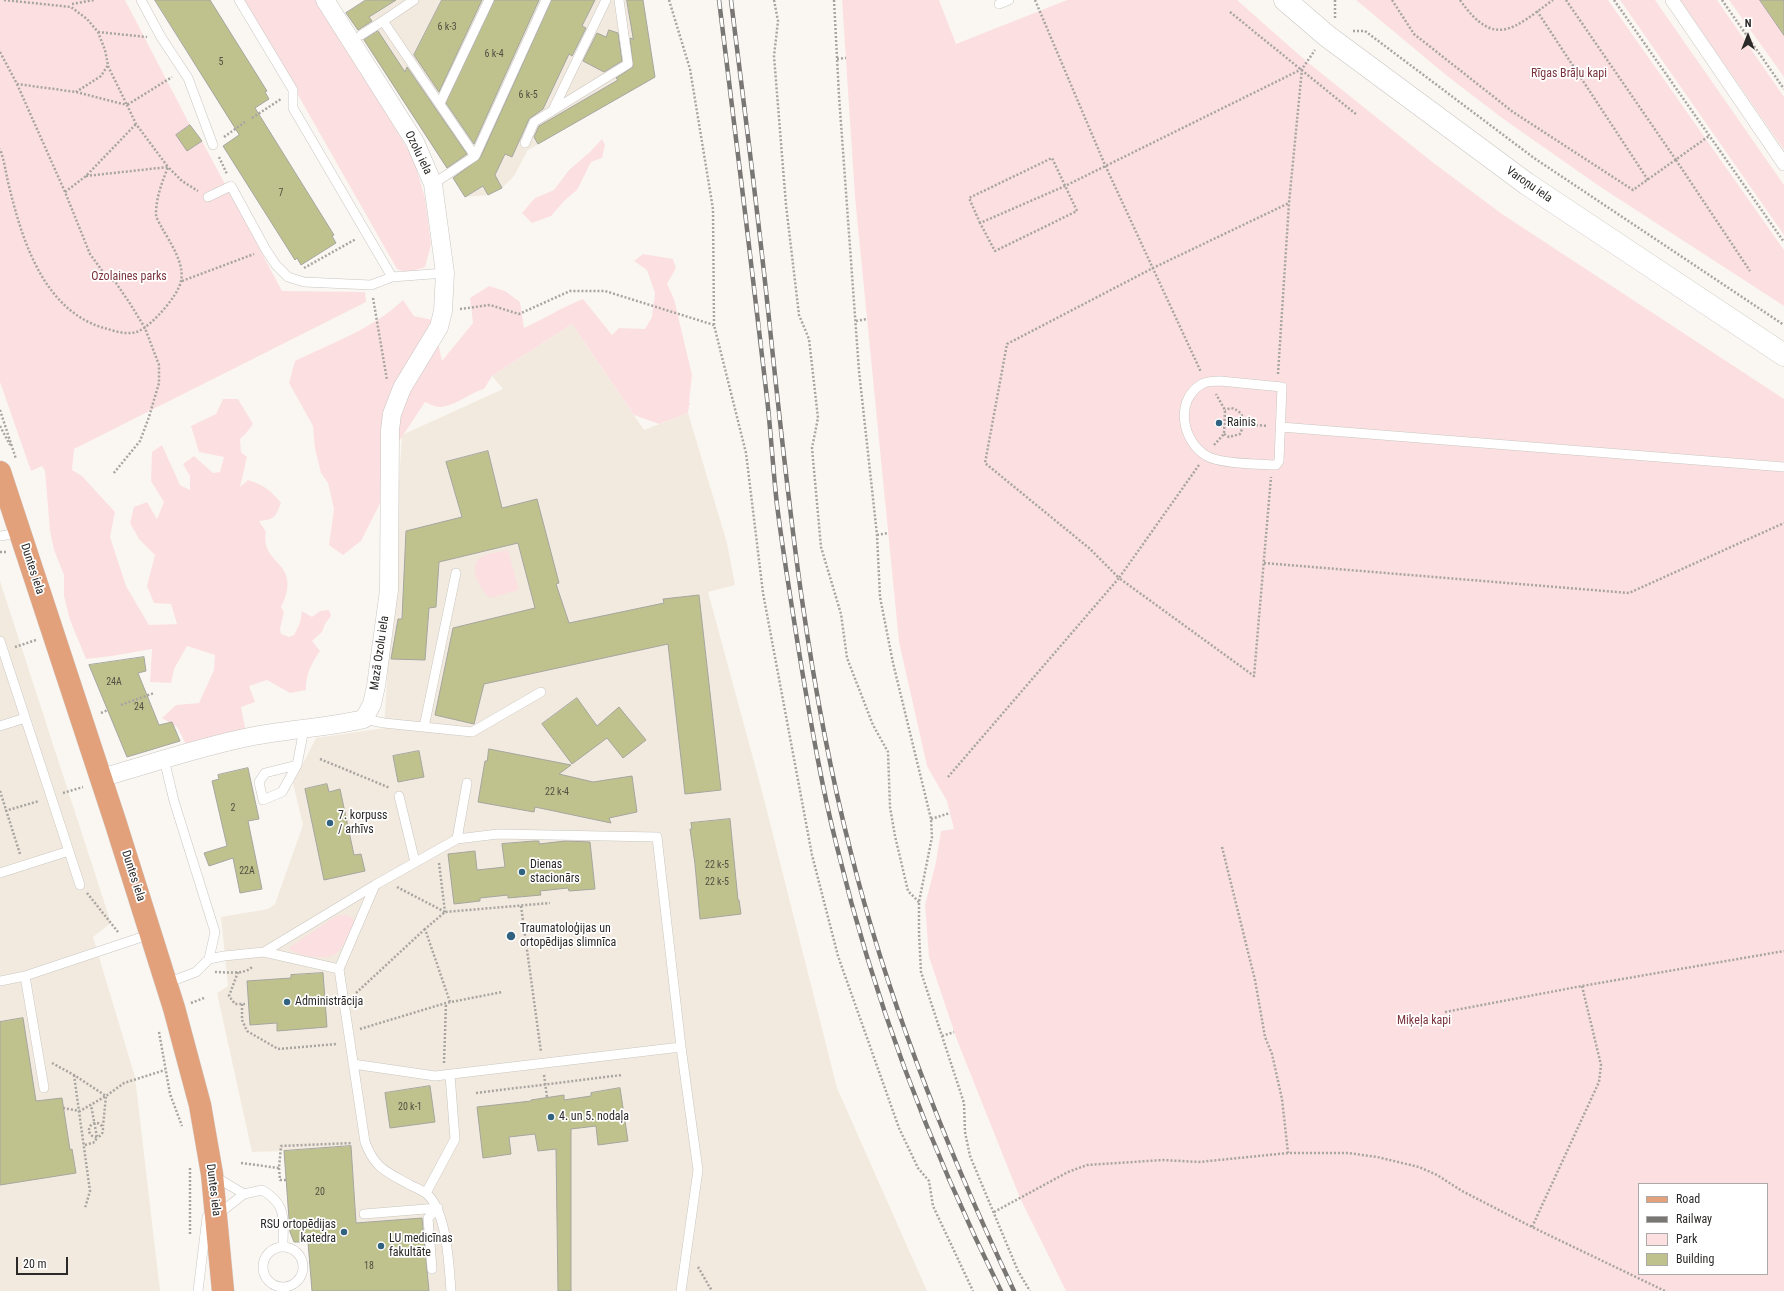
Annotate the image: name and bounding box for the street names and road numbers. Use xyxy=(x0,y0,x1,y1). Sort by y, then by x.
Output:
street label: Ozolu iela xyxy=(401,129,435,177)
street label: Varoņu iela xyxy=(1503,164,1555,206)
street label: Duntes iela xyxy=(17,542,47,596)
street label: Mazā Ozolu iela xyxy=(368,615,392,691)
street label: Duntes iela xyxy=(118,849,148,903)
street label: Duntes iela xyxy=(203,1163,223,1217)

